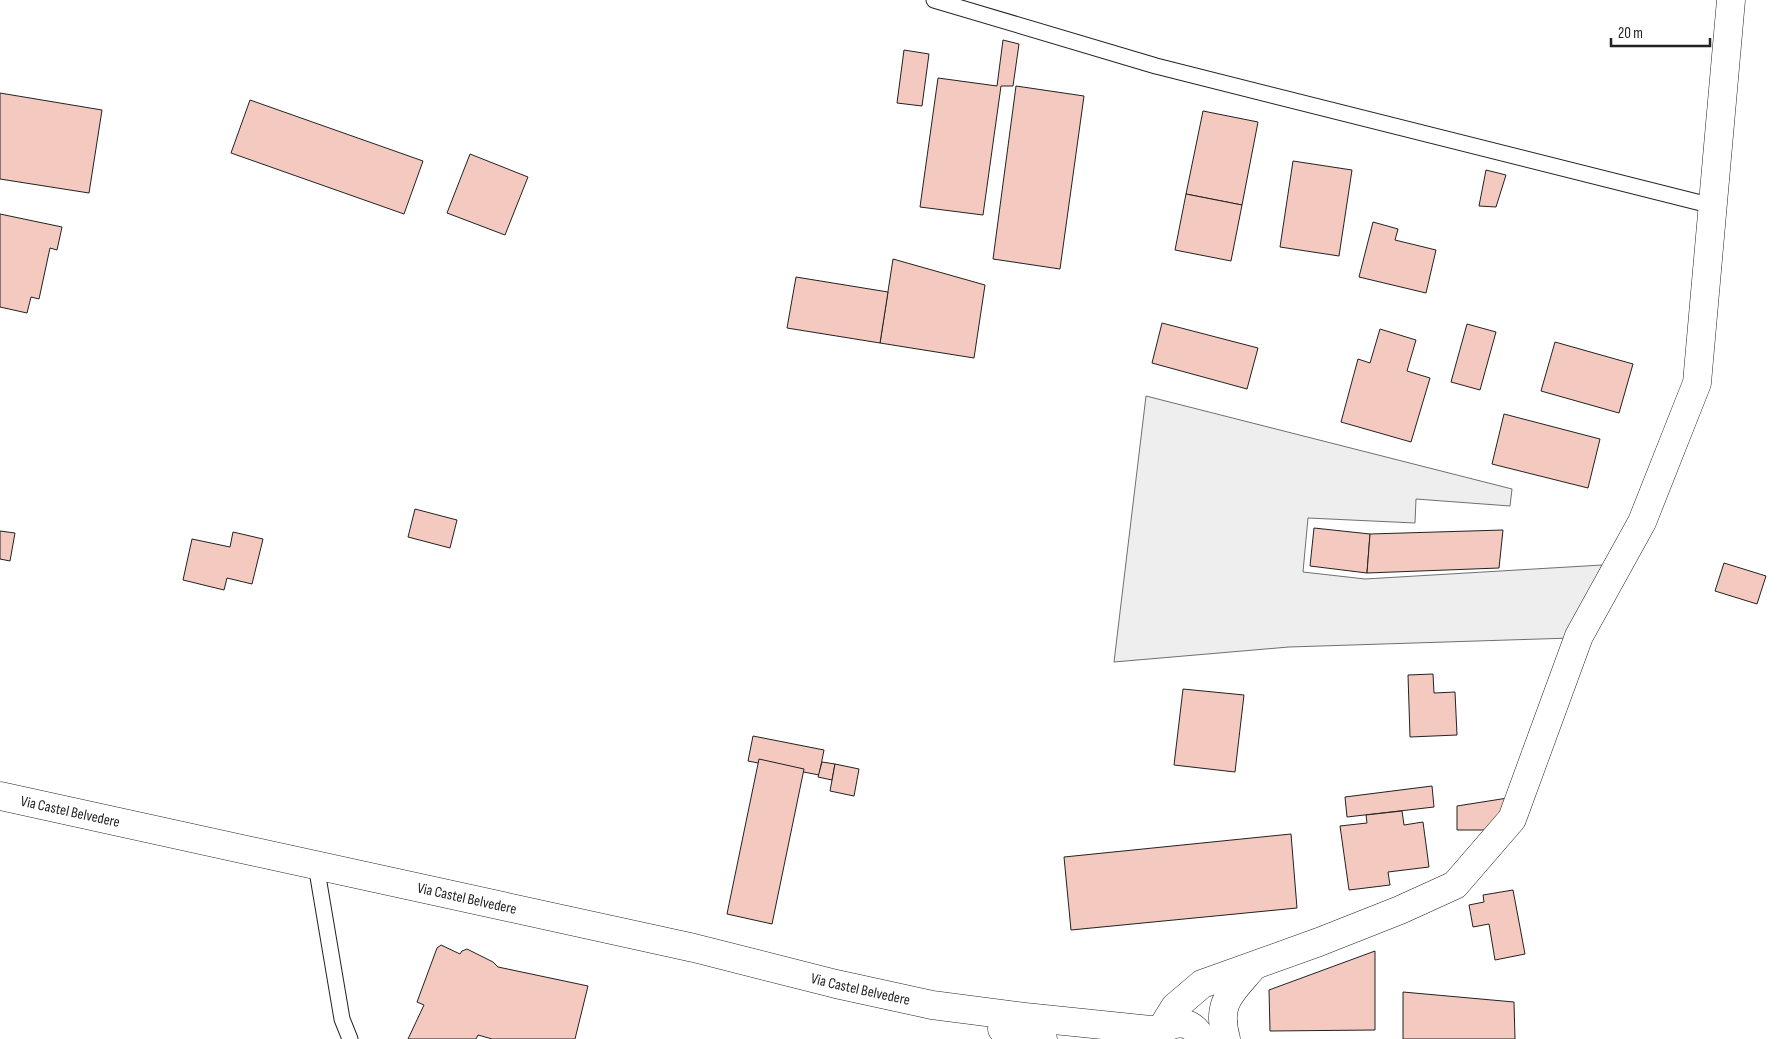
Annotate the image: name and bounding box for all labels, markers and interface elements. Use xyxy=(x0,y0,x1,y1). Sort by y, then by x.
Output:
scale bar xyxy=(1611,15,1710,47)
text: 20 m xyxy=(1618,24,1643,43)
street label: Via Castel Belvedere xyxy=(19,791,122,832)
street label: Via Castel Belvedere xyxy=(415,878,518,918)
street label: Via Castel Belvedere xyxy=(809,969,912,1009)

